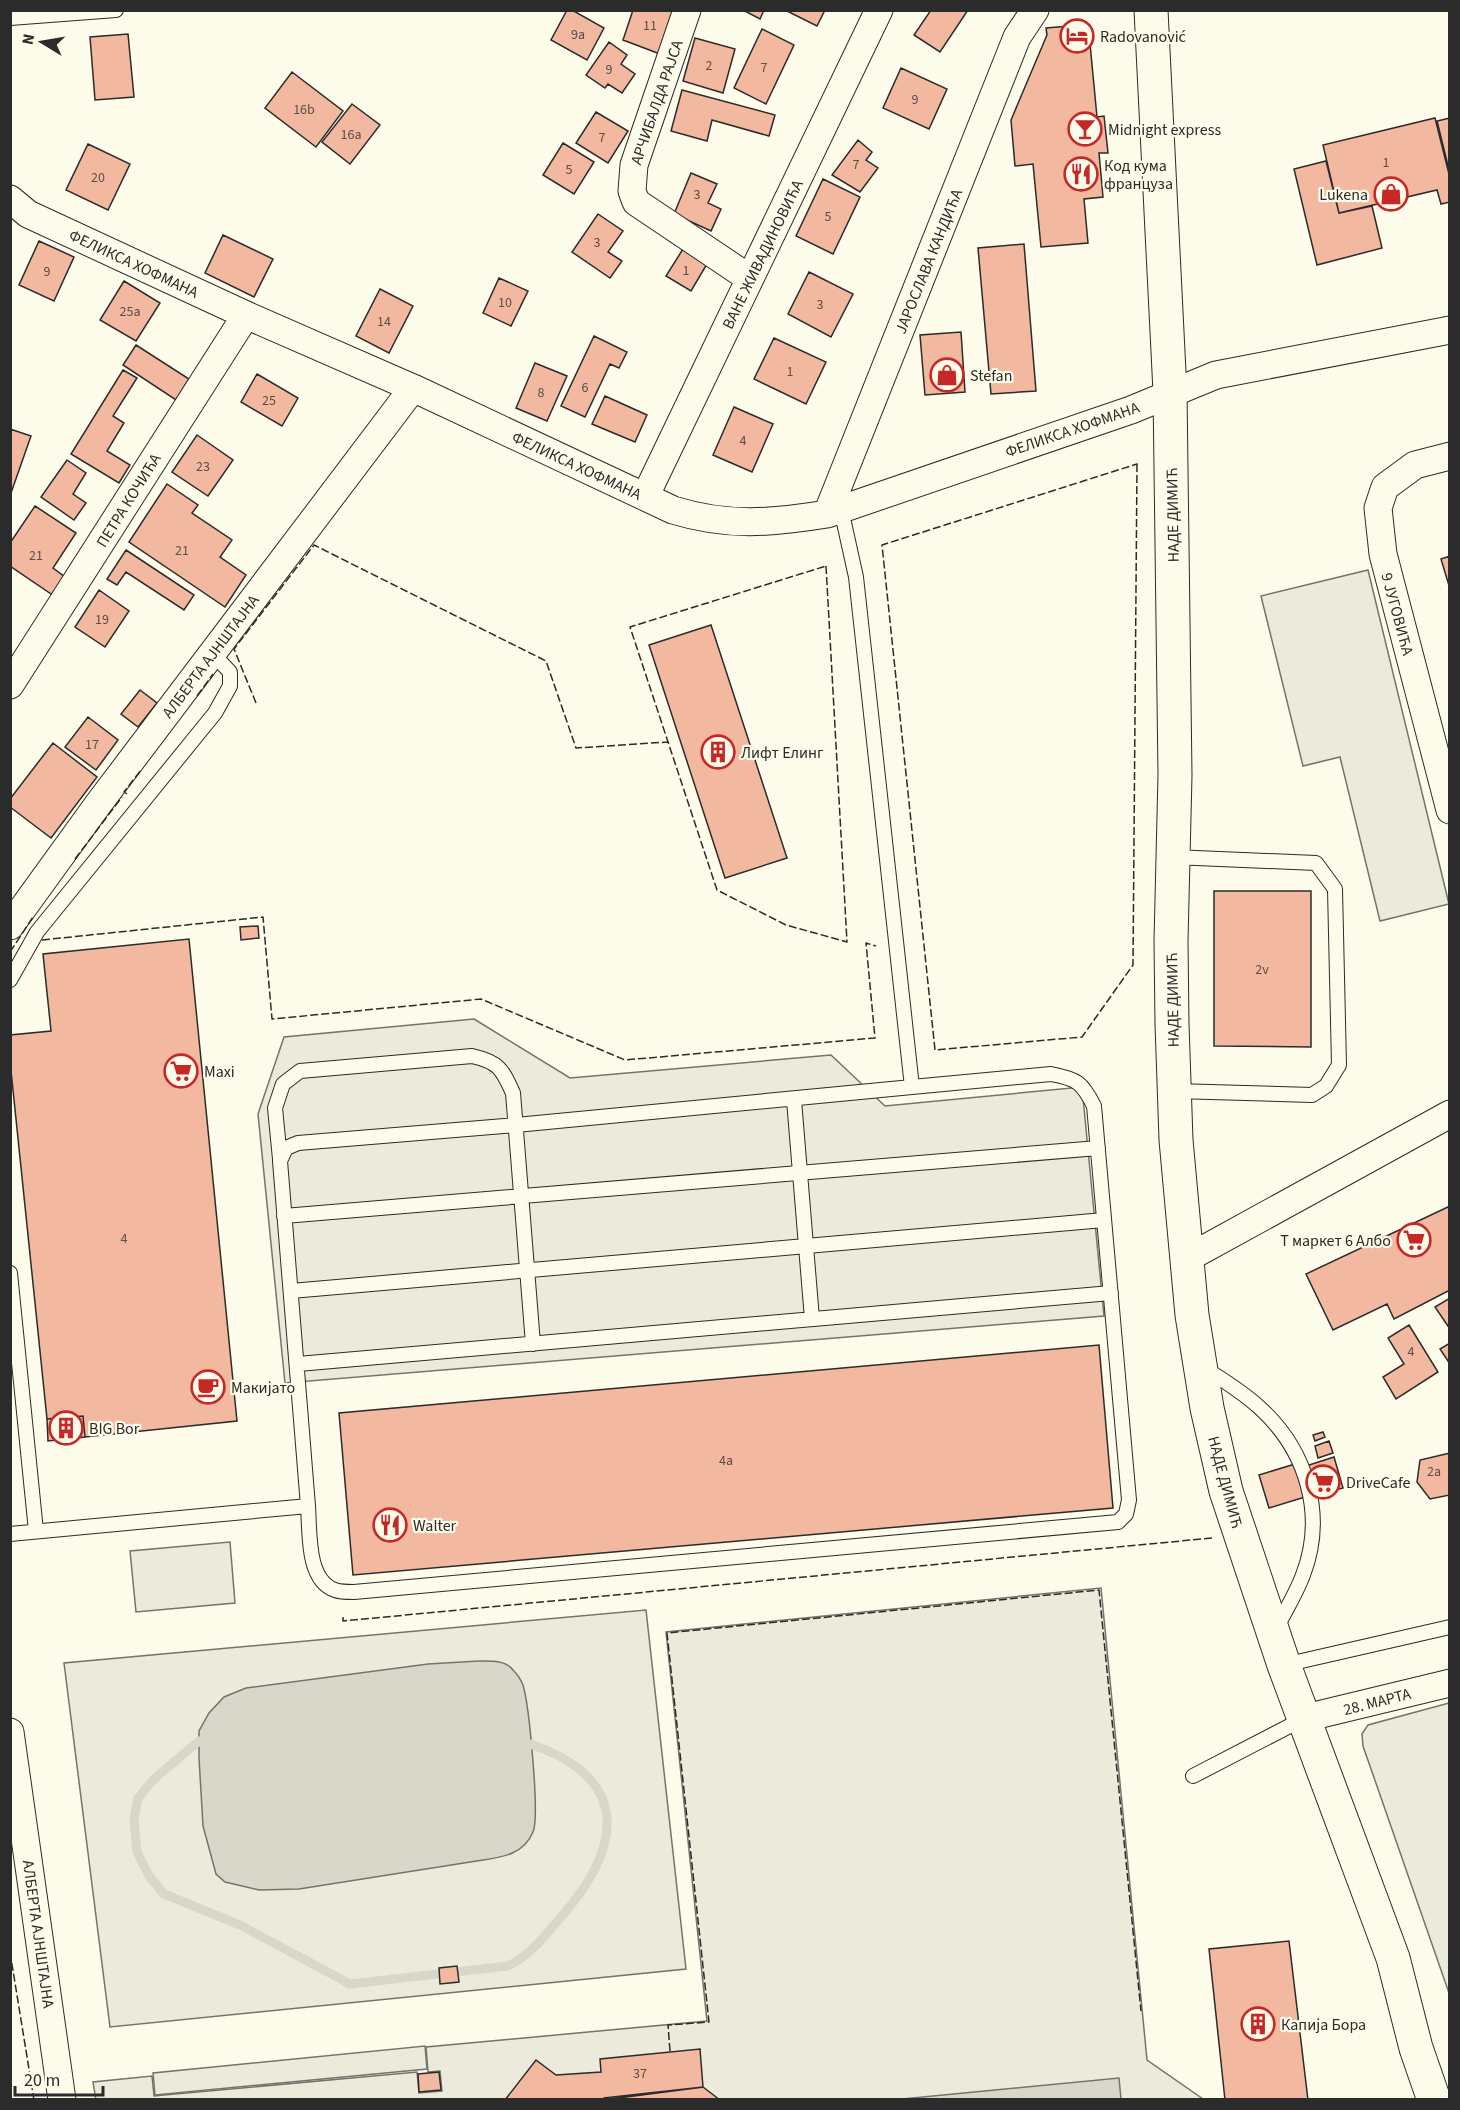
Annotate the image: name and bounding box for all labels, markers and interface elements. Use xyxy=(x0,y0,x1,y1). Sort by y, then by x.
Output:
north arrow xyxy=(12,12,72,72)
house number: 11 xyxy=(643,16,657,36)
hotel icon: Radovanović xyxy=(1059,18,1095,54)
house number: 9a xyxy=(571,25,585,45)
place label: Radovanović xyxy=(1100,26,1186,48)
text: N xyxy=(16,32,40,47)
street label: АРЧИБАЛДА РАЈСА xyxy=(625,37,689,168)
house number: 2 xyxy=(706,56,713,76)
house number: 7 xyxy=(761,58,768,78)
house number: 9 xyxy=(606,60,613,80)
house number: 9 xyxy=(912,90,919,110)
house number: 16b xyxy=(293,100,315,120)
bar icon: Midnight express xyxy=(1067,111,1103,147)
place label: Midnight express xyxy=(1108,119,1221,141)
house number: 16a xyxy=(341,125,361,145)
house number: 7 xyxy=(599,128,606,148)
house number: 1 xyxy=(1383,153,1390,173)
house number: 7 xyxy=(853,155,860,175)
place label: Код кума француза xyxy=(1104,155,1173,195)
restaurant icon: Код кума француза xyxy=(1063,156,1099,192)
house number: 5 xyxy=(566,160,573,180)
house number: 20 xyxy=(91,168,105,188)
street label: ВАНЕ ЖИВАДИНОВИЋА xyxy=(717,176,809,333)
shop icon: Lukena xyxy=(1373,176,1409,212)
place label: Lukena xyxy=(1319,184,1368,206)
house number: 3 xyxy=(694,185,701,205)
street label: ЈАРОСЛАВА КАНДИЋА xyxy=(890,186,968,337)
house number: 5 xyxy=(825,207,832,227)
street label: ФЕЛИКСА ХОФМАНА xyxy=(65,224,202,304)
house number: 3 xyxy=(594,233,601,253)
house number: 1 xyxy=(683,261,690,281)
house number: 9 xyxy=(44,262,51,282)
house number: 10 xyxy=(498,293,512,313)
house number: 3 xyxy=(817,295,824,315)
house number: 25a xyxy=(120,302,140,322)
house number: 14 xyxy=(377,312,391,332)
shop icon: Stefan xyxy=(929,357,965,393)
house number: 1 xyxy=(787,362,794,382)
place label: Stefan xyxy=(970,365,1012,387)
house number: 6 xyxy=(582,378,589,398)
house number: 8 xyxy=(538,383,545,403)
house number: 25 xyxy=(262,391,276,411)
street label: ФЕЛИКСА ХОФМАНА xyxy=(1002,397,1143,463)
street label: ФЕЛИКСА ХОФМАНА xyxy=(508,426,645,506)
house number: 4 xyxy=(740,431,747,451)
street label: ПЕТРА КОЧИЋА xyxy=(91,449,167,552)
house number: 23 xyxy=(196,457,210,477)
street label: НАДЕ ДИМИЋ xyxy=(1161,467,1185,563)
house number: 21 xyxy=(175,541,189,561)
house number: 21 xyxy=(29,546,43,566)
street label: 9 ЈУГОВИЋА xyxy=(1375,570,1419,658)
street label: АЛБЕРТА АЈНШТАЈНА xyxy=(157,590,265,723)
house number: 19 xyxy=(95,610,109,630)
building icon: Лифт Елинг xyxy=(700,734,736,770)
house number: 17 xyxy=(85,735,99,755)
place label: Лифт Елинг xyxy=(741,742,824,764)
street label: НАДЕ ДИМИЋ xyxy=(1161,952,1185,1048)
house number: 2v xyxy=(1255,960,1269,980)
supermarket icon: Maxi xyxy=(163,1053,199,1089)
place label: Maxi xyxy=(204,1061,235,1083)
supermarket icon: Т маркет 6 Албо xyxy=(1396,1222,1432,1258)
house number: 4 xyxy=(121,1229,128,1249)
place label: Т маркет 6 Албо xyxy=(1280,1230,1391,1252)
house number: 4 xyxy=(1408,1342,1415,1362)
cafe icon: Макијато xyxy=(190,1369,226,1405)
place label: Макијато xyxy=(231,1377,295,1399)
building icon: BIG Bor xyxy=(48,1410,84,1446)
place label: BIG Bor xyxy=(89,1418,140,1440)
street label: НАДЕ ДИМИЋ xyxy=(1202,1434,1248,1531)
house number: 4a xyxy=(719,1451,733,1471)
house number: 2a xyxy=(1427,1462,1441,1482)
supermarket icon: DriveCafe xyxy=(1305,1464,1341,1500)
place label: DriveCafe xyxy=(1346,1472,1410,1494)
restaurant icon: Walter xyxy=(372,1507,408,1543)
place label: Walter xyxy=(413,1515,457,1537)
street label: 28. МАРТА xyxy=(1341,1683,1414,1721)
street label: АЛБЕРТА АЈНШТАЈНА xyxy=(17,1859,59,2010)
building icon: Капија Бора xyxy=(1240,2006,1276,2042)
place label: Капија Бора xyxy=(1281,2014,1366,2036)
scale bar xyxy=(15,2059,104,2097)
house number: 37 xyxy=(633,2064,647,2084)
text: 20 m xyxy=(24,2068,60,2093)

